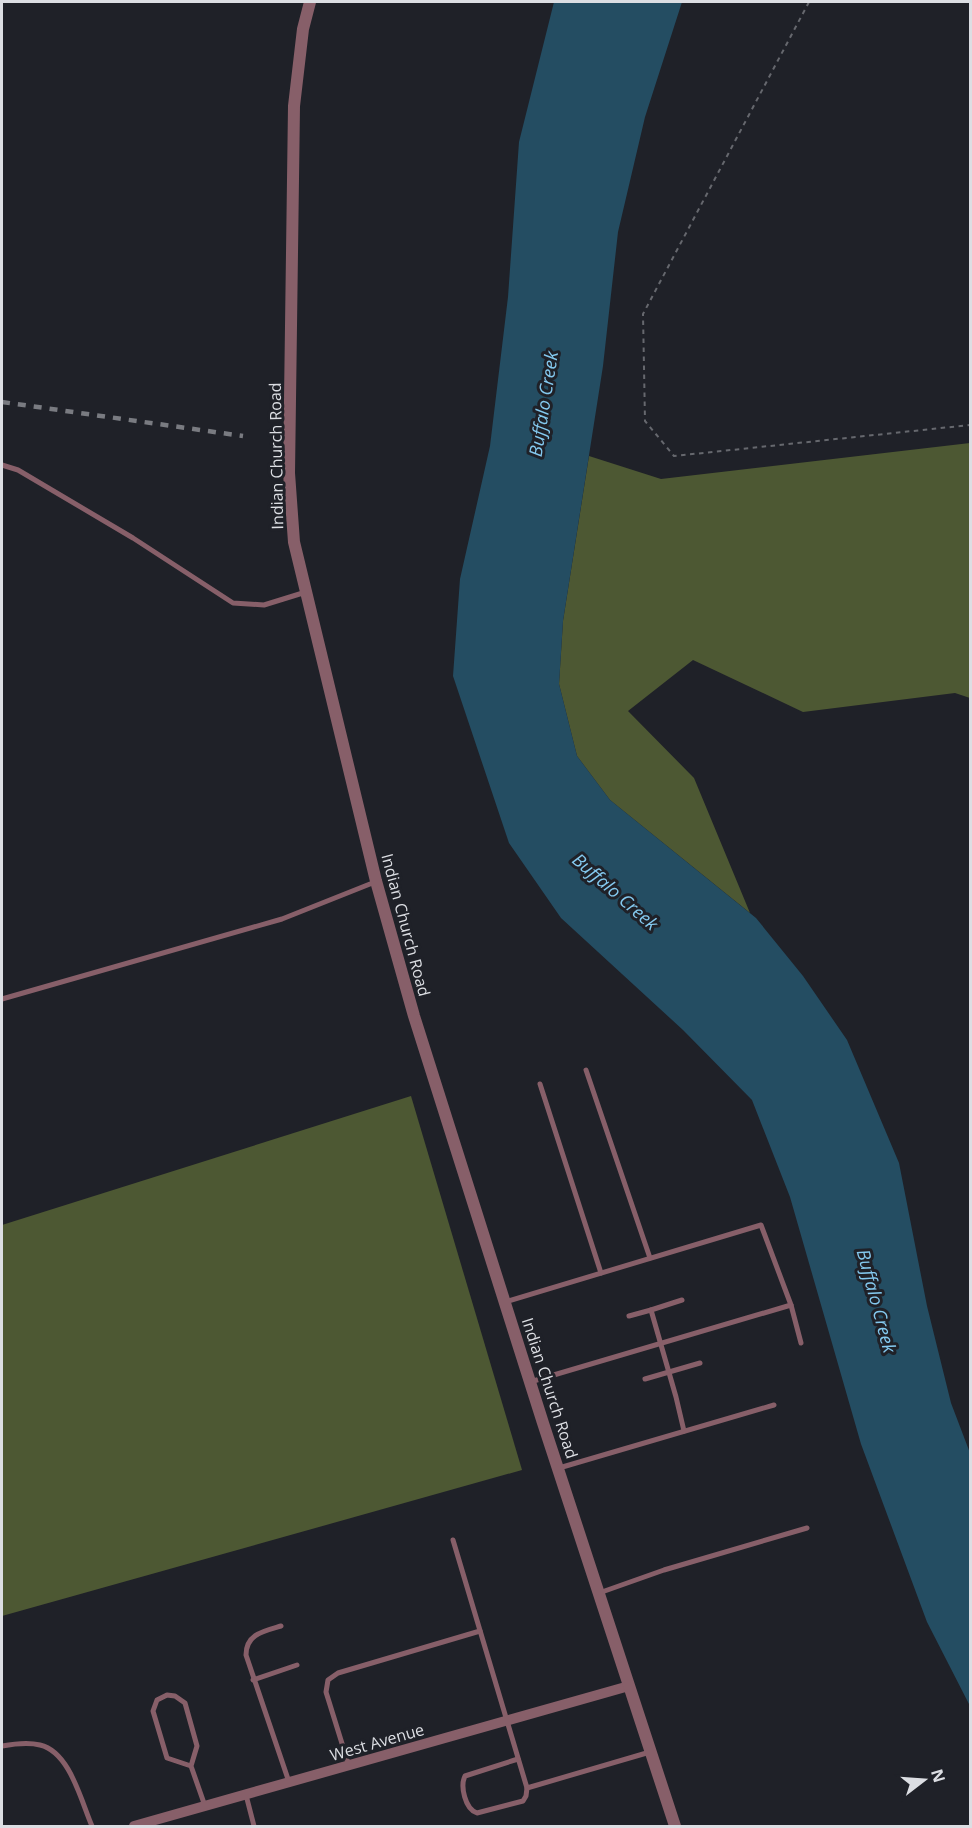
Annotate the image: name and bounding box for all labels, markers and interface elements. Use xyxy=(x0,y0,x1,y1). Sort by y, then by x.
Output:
water label: Buffalo Creek xyxy=(523,348,563,458)
street label: Indian Church Road xyxy=(264,382,288,530)
water label: Buffalo Creek xyxy=(568,847,665,936)
street label: Indian Church Road xyxy=(376,851,436,999)
water label: Buffalo Creek xyxy=(852,1246,903,1356)
street label: Indian Church Road xyxy=(517,1315,583,1461)
street label: West Avenue xyxy=(327,1718,427,1766)
north arrow xyxy=(894,1750,954,1810)
text: N xyxy=(926,1766,951,1785)

